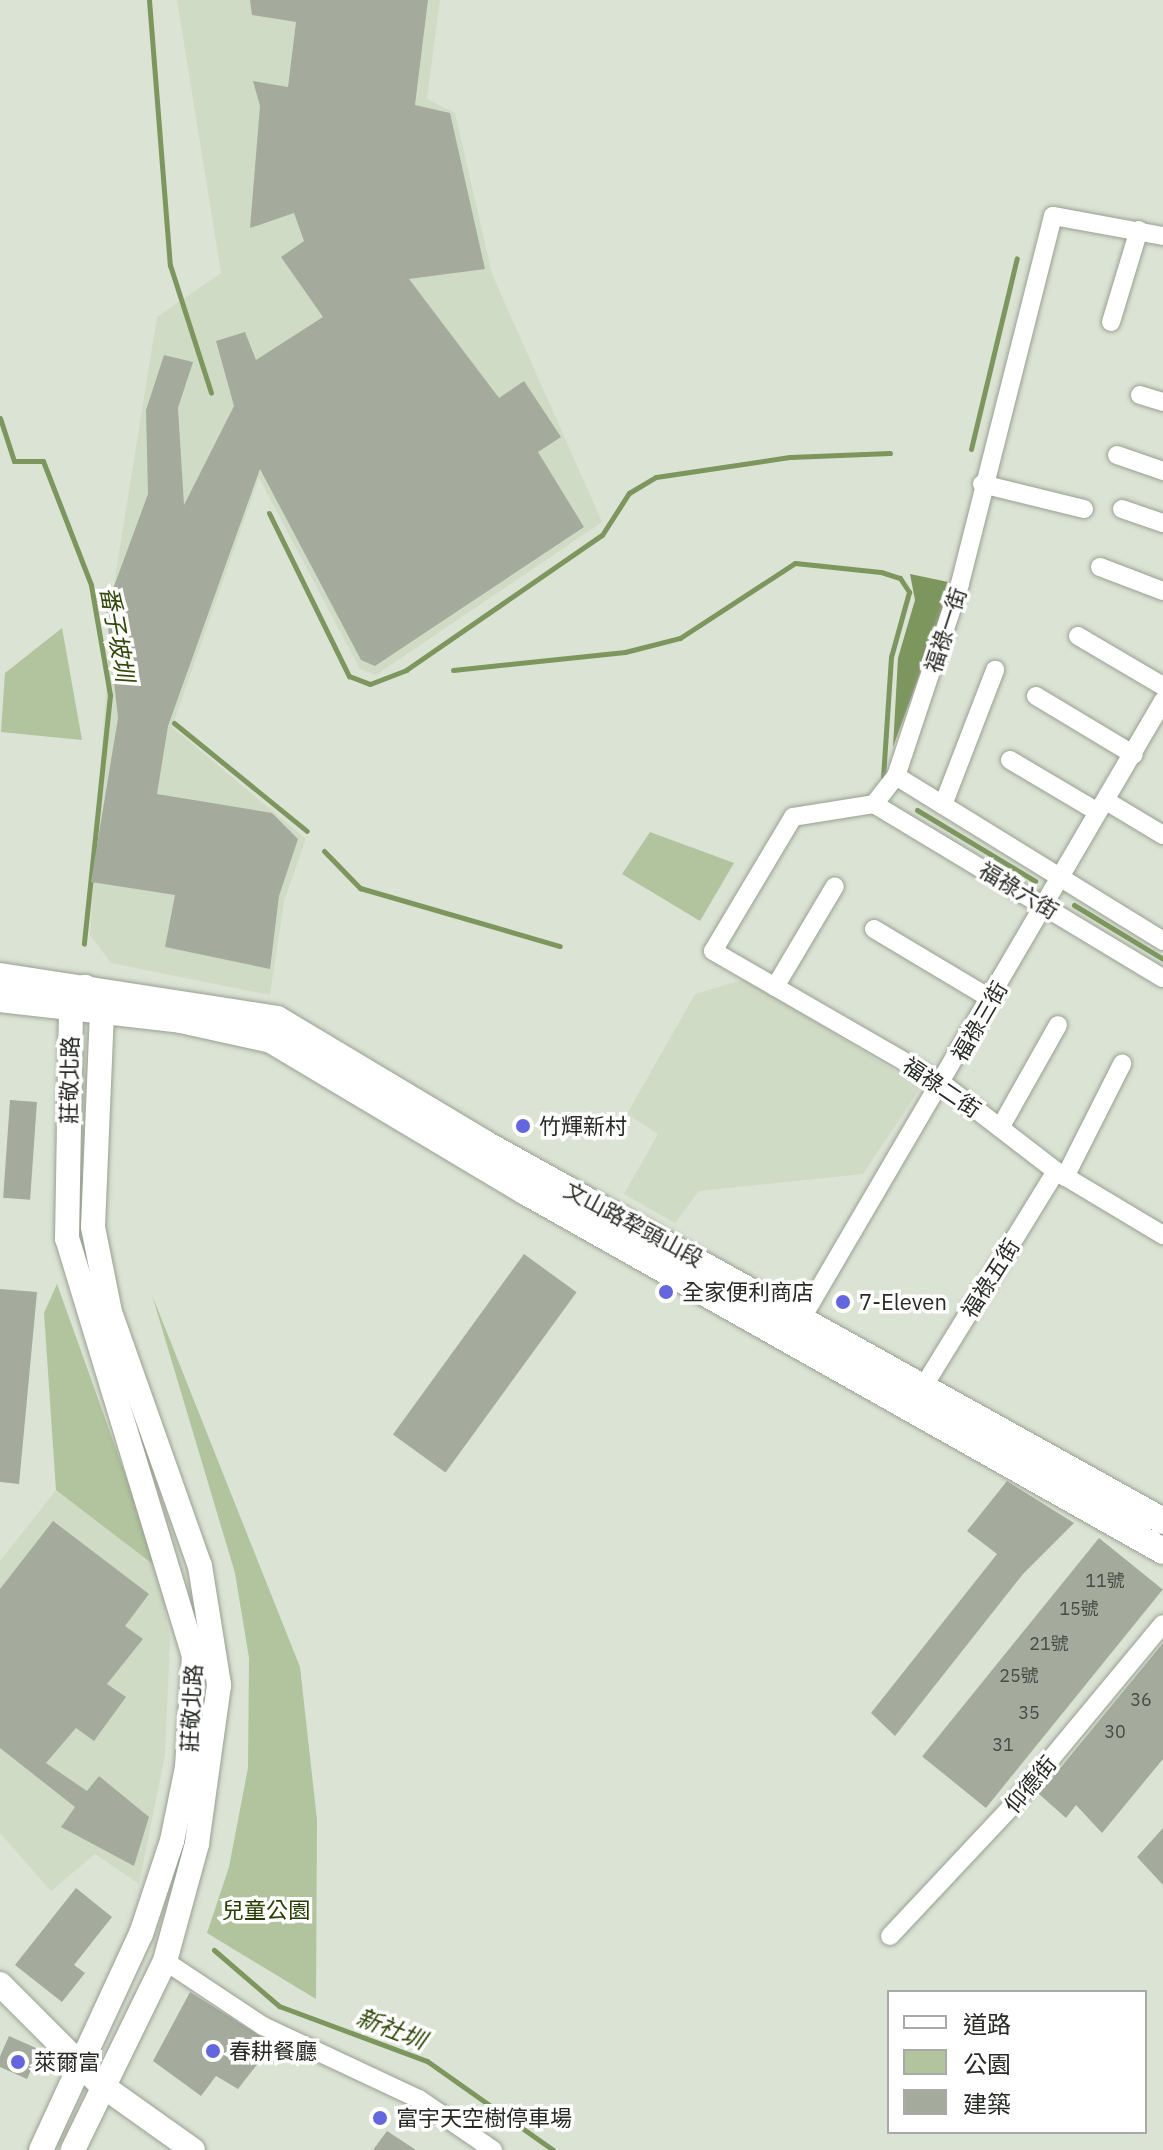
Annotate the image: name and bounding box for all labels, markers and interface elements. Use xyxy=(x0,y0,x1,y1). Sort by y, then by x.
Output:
water label: 番子坡圳 xyxy=(94,584,140,684)
street label: 福祿一街 xyxy=(919,584,971,676)
street label: 福祿六街 xyxy=(974,856,1064,924)
street label: 福祿三街 xyxy=(946,976,1012,1066)
street label: 莊敬北路 xyxy=(55,1036,83,1124)
street label: 福祿二街 xyxy=(898,1051,986,1123)
place label: 竹輝新村 xyxy=(539,1113,627,1139)
marker: 竹輝新村 xyxy=(514,1117,532,1135)
street label: 文山路犂頭山段 xyxy=(560,1176,708,1272)
street label: 福祿五街 xyxy=(955,1234,1025,1322)
place label: 全家便利商店 xyxy=(682,1279,814,1305)
marker: 全家便利商店 xyxy=(657,1283,675,1301)
place label: 7-Eleven xyxy=(859,1289,947,1315)
marker: 7-Eleven xyxy=(834,1293,852,1311)
house number: 11號 xyxy=(1085,1570,1125,1592)
house number: 15號 xyxy=(1059,1598,1099,1620)
house number: 21號 xyxy=(1029,1633,1069,1655)
street label: 莊敬北路 xyxy=(176,1663,206,1753)
house number: 25號 xyxy=(999,1665,1039,1687)
house number: 36 xyxy=(1130,1689,1152,1711)
house number: 35 xyxy=(1018,1702,1040,1724)
house number: 30 xyxy=(1104,1721,1126,1743)
house number: 31 xyxy=(992,1734,1014,1756)
street label: 仰德街 xyxy=(999,1750,1061,1818)
park label: 兒童公園 xyxy=(222,1897,310,1923)
legend xyxy=(887,1990,1147,2134)
water label: 新社圳 xyxy=(352,2003,430,2055)
text: 道路 xyxy=(963,2008,1011,2040)
place label: 春耕餐廳 xyxy=(229,2038,317,2064)
marker: 春耕餐廳 xyxy=(204,2042,222,2060)
text: 公園 xyxy=(963,2048,1011,2080)
place label: 萊爾富 xyxy=(34,2049,100,2075)
marker: 萊爾富 xyxy=(9,2053,27,2071)
text: 建築 xyxy=(963,2088,1011,2120)
place label: 富宇天空樹停車場 xyxy=(396,2105,572,2131)
marker: 富宇天空樹停車場 xyxy=(371,2109,389,2127)

